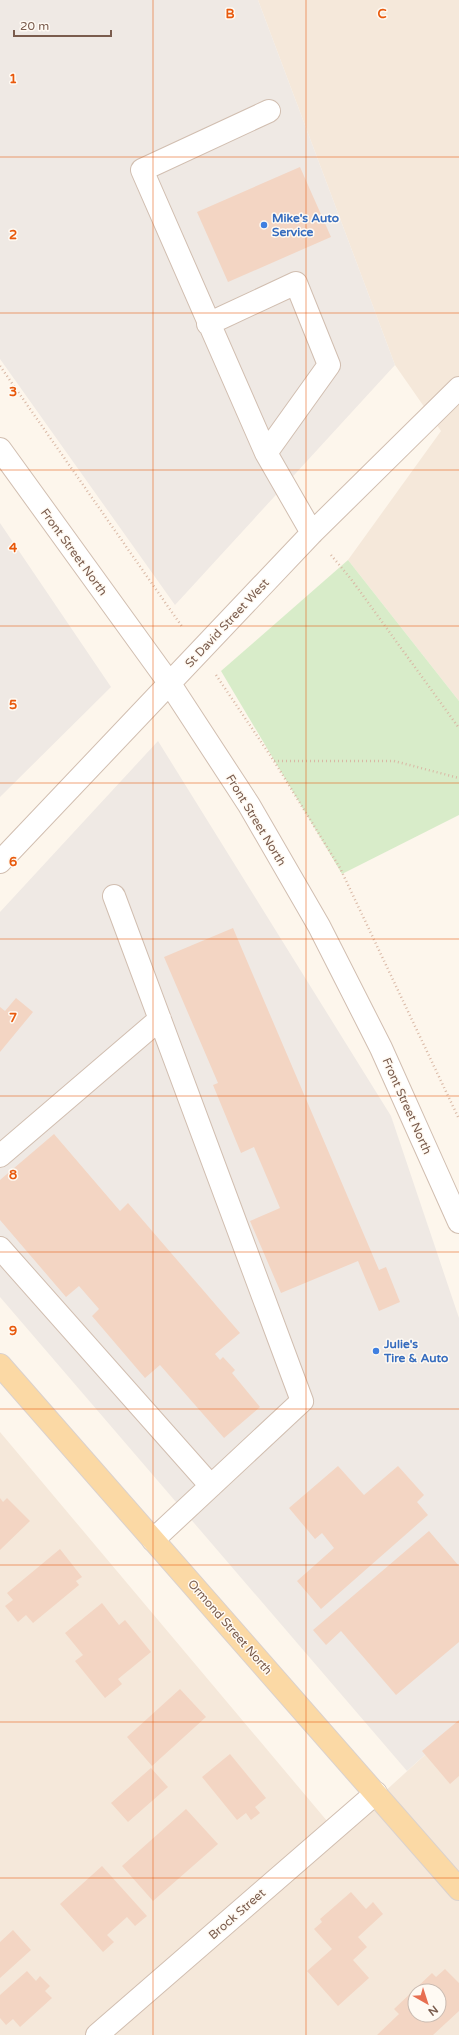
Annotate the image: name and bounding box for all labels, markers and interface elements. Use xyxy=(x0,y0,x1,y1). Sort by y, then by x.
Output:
text: B xyxy=(225,6,235,22)
text: C xyxy=(377,6,387,22)
scale bar xyxy=(14,12,111,38)
text: 20 m xyxy=(20,19,49,33)
text: 1 xyxy=(9,71,17,87)
place label: Mike's Auto Service xyxy=(272,211,339,239)
marker: Mike's Auto Service xyxy=(259,220,269,230)
text: 2 xyxy=(9,227,17,243)
text: 3 xyxy=(9,384,17,400)
street label: Front Street North xyxy=(38,506,110,598)
text: 4 xyxy=(9,540,18,556)
street label: St David Street West xyxy=(182,575,272,670)
text: 5 xyxy=(9,697,17,713)
street label: Front Street North xyxy=(223,772,289,868)
text: 6 xyxy=(9,854,17,870)
text: 7 xyxy=(9,1010,17,1026)
street label: Front Street North xyxy=(379,1056,435,1156)
text: 8 xyxy=(9,1167,17,1183)
text: 9 xyxy=(9,1323,17,1339)
place label: Julie's Tire & Auto xyxy=(383,1337,448,1365)
marker: Julie's Tire & Auto xyxy=(371,1346,381,1356)
street label: Ormond Street North xyxy=(185,1577,275,1677)
street label: Brock Street xyxy=(206,1885,268,1942)
north arrow xyxy=(407,1983,447,2023)
text: N xyxy=(425,2003,441,2018)

